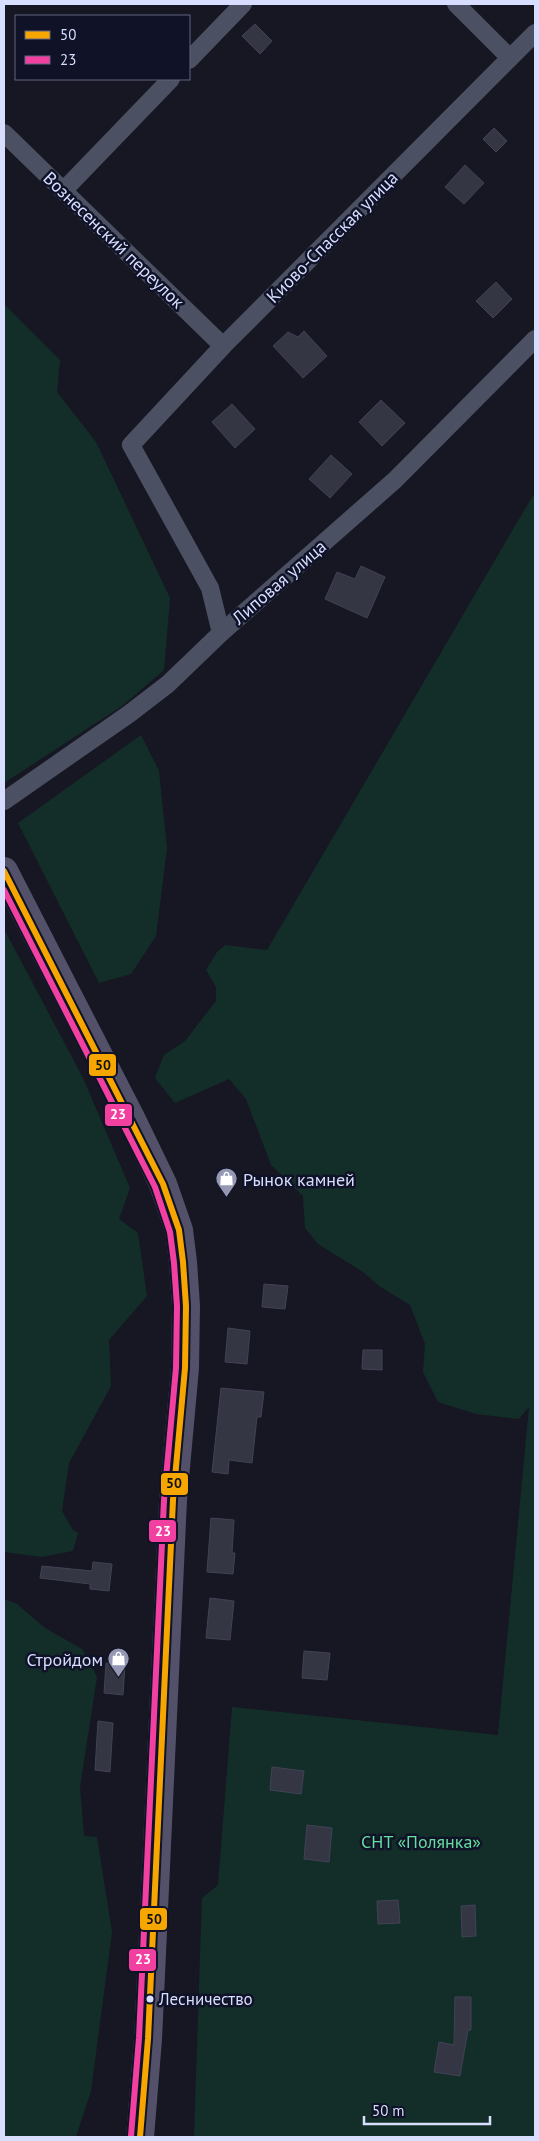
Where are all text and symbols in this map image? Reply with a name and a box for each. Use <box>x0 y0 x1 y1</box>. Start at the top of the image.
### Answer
legend <box>15 15 190 80</box>
text: 50 <box>60 25 76 44</box>
text: 23 <box>60 50 76 69</box>
street label: Киово-Спасская улица <box>261 166 403 308</box>
street label: Вознесенский переулок <box>39 167 190 314</box>
street label: Липовая улица <box>226 535 331 630</box>
line badge: 50 <box>88 1053 117 1077</box>
text: 50 <box>95 1056 111 1074</box>
line badge: 23 <box>104 1103 133 1127</box>
text: 23 <box>110 1105 126 1123</box>
shop icon: Рынок камней <box>215 1167 239 1198</box>
place label: Рынок камней <box>243 1168 355 1191</box>
line badge: 50 <box>160 1472 189 1496</box>
text: 50 <box>166 1474 182 1492</box>
line badge: 23 <box>148 1519 177 1543</box>
text: 23 <box>155 1522 171 1540</box>
shop icon: Стройдом <box>107 1647 131 1678</box>
place label: Стройдом <box>26 1648 103 1671</box>
park label: СНТ «Полянка» <box>361 1830 481 1853</box>
line badge: 50 <box>139 1907 168 1931</box>
text: 50 <box>146 1910 162 1928</box>
line badge: 23 <box>128 1948 157 1972</box>
text: 23 <box>135 1950 151 1968</box>
place label: Лесничество <box>158 1988 253 2010</box>
marker: Лесничество <box>145 1994 155 2004</box>
scale bar <box>364 2094 490 2126</box>
text: 50 m <box>372 2101 405 2120</box>

